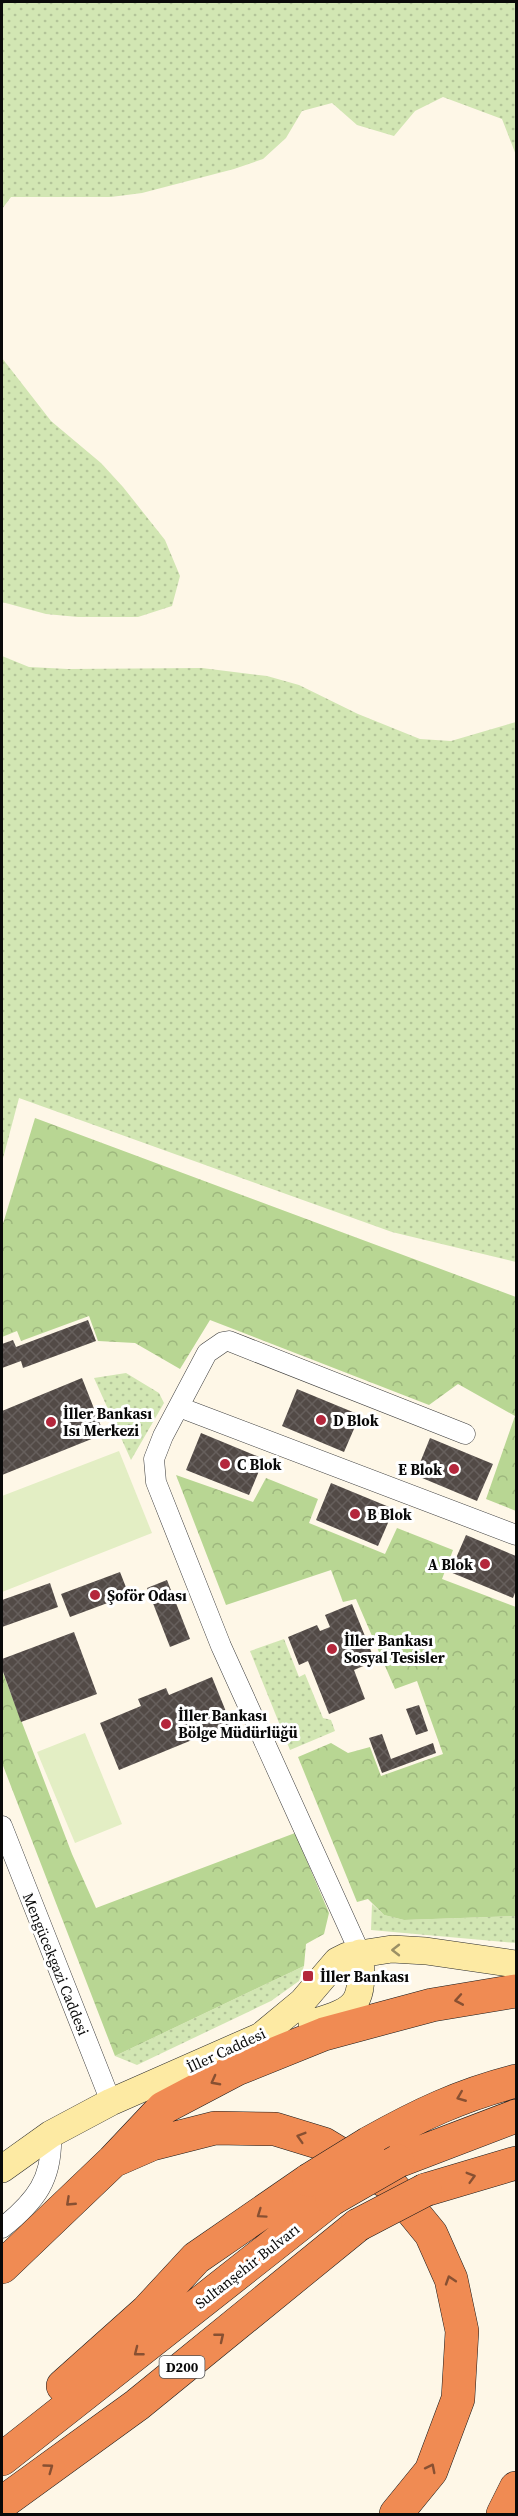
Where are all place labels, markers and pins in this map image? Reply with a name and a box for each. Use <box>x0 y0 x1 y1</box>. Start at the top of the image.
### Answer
place label: İller Bankası Isı Merkezi <box>63 1403 152 1441</box>
place label: D Blok <box>333 1410 379 1431</box>
marker: D Blok <box>314 1413 328 1427</box>
marker: İller Bankası Isı Merkezi <box>44 1415 58 1429</box>
place label: C Blok <box>237 1454 281 1475</box>
marker: C Blok <box>218 1457 232 1471</box>
place label: E Blok <box>398 1459 442 1480</box>
marker: E Blok <box>447 1462 461 1476</box>
place label: B Blok <box>367 1504 412 1525</box>
marker: B Blok <box>348 1507 362 1521</box>
place label: A Blok <box>428 1554 473 1575</box>
marker: A Blok <box>478 1557 492 1571</box>
place label: Şoför Odası <box>107 1585 187 1606</box>
marker: Şoför Odası <box>88 1588 102 1602</box>
place label: İller Bankası Sosyal Tesisler <box>344 1630 445 1668</box>
marker: İller Bankası Sosyal Tesisler <box>325 1642 339 1656</box>
place label: İller Bankası Bölge Müdürlüğü <box>178 1705 298 1743</box>
marker: İller Bankası Bölge Müdürlüğü <box>159 1717 173 1731</box>
place label: İller Bankası <box>320 1966 409 1987</box>
marker: İller Bankası <box>301 1969 315 1983</box>

